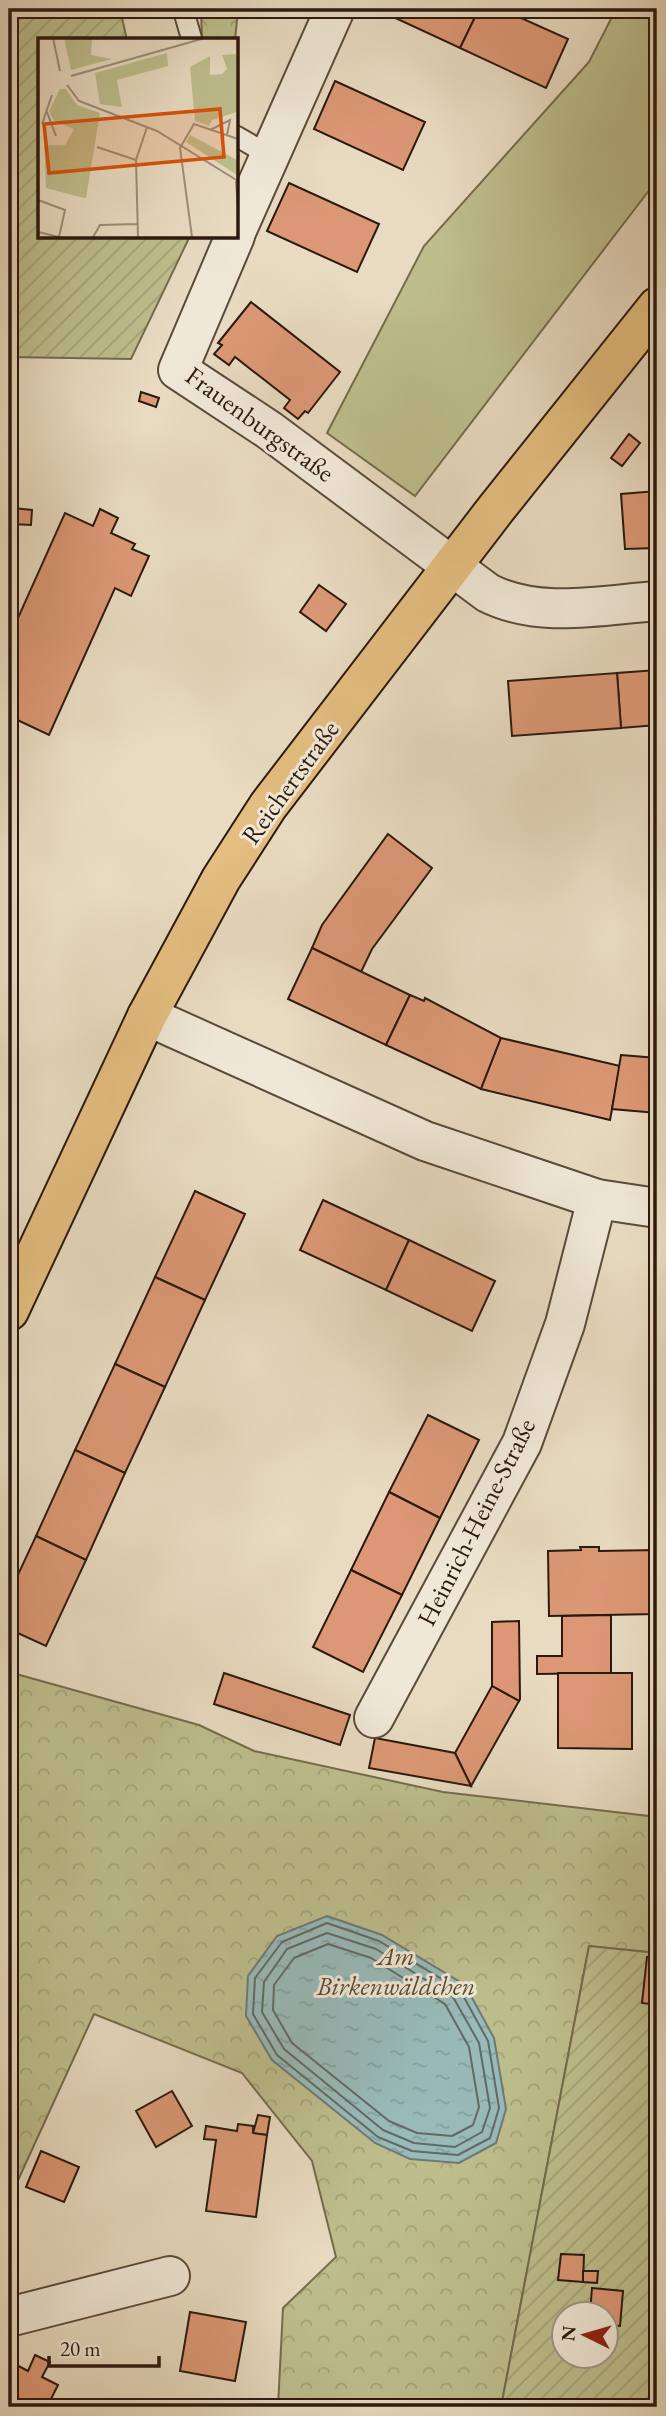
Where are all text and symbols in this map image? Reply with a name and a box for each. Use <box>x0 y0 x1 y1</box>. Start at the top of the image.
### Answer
inset map <box>38 38 238 238</box>
street label: Frauenburgstraße <box>179 359 341 489</box>
street label: Reichertstraße <box>234 713 346 851</box>
street label: Heinrich-Heine-Straße <box>409 1412 543 1632</box>
park label: Am Birkenwäldchen <box>316 1939 475 2003</box>
north arrow <box>550 2300 620 2370</box>
text: N <box>555 2324 582 2342</box>
scale bar <box>49 2325 159 2369</box>
text: 20 m <box>60 2335 101 2362</box>

